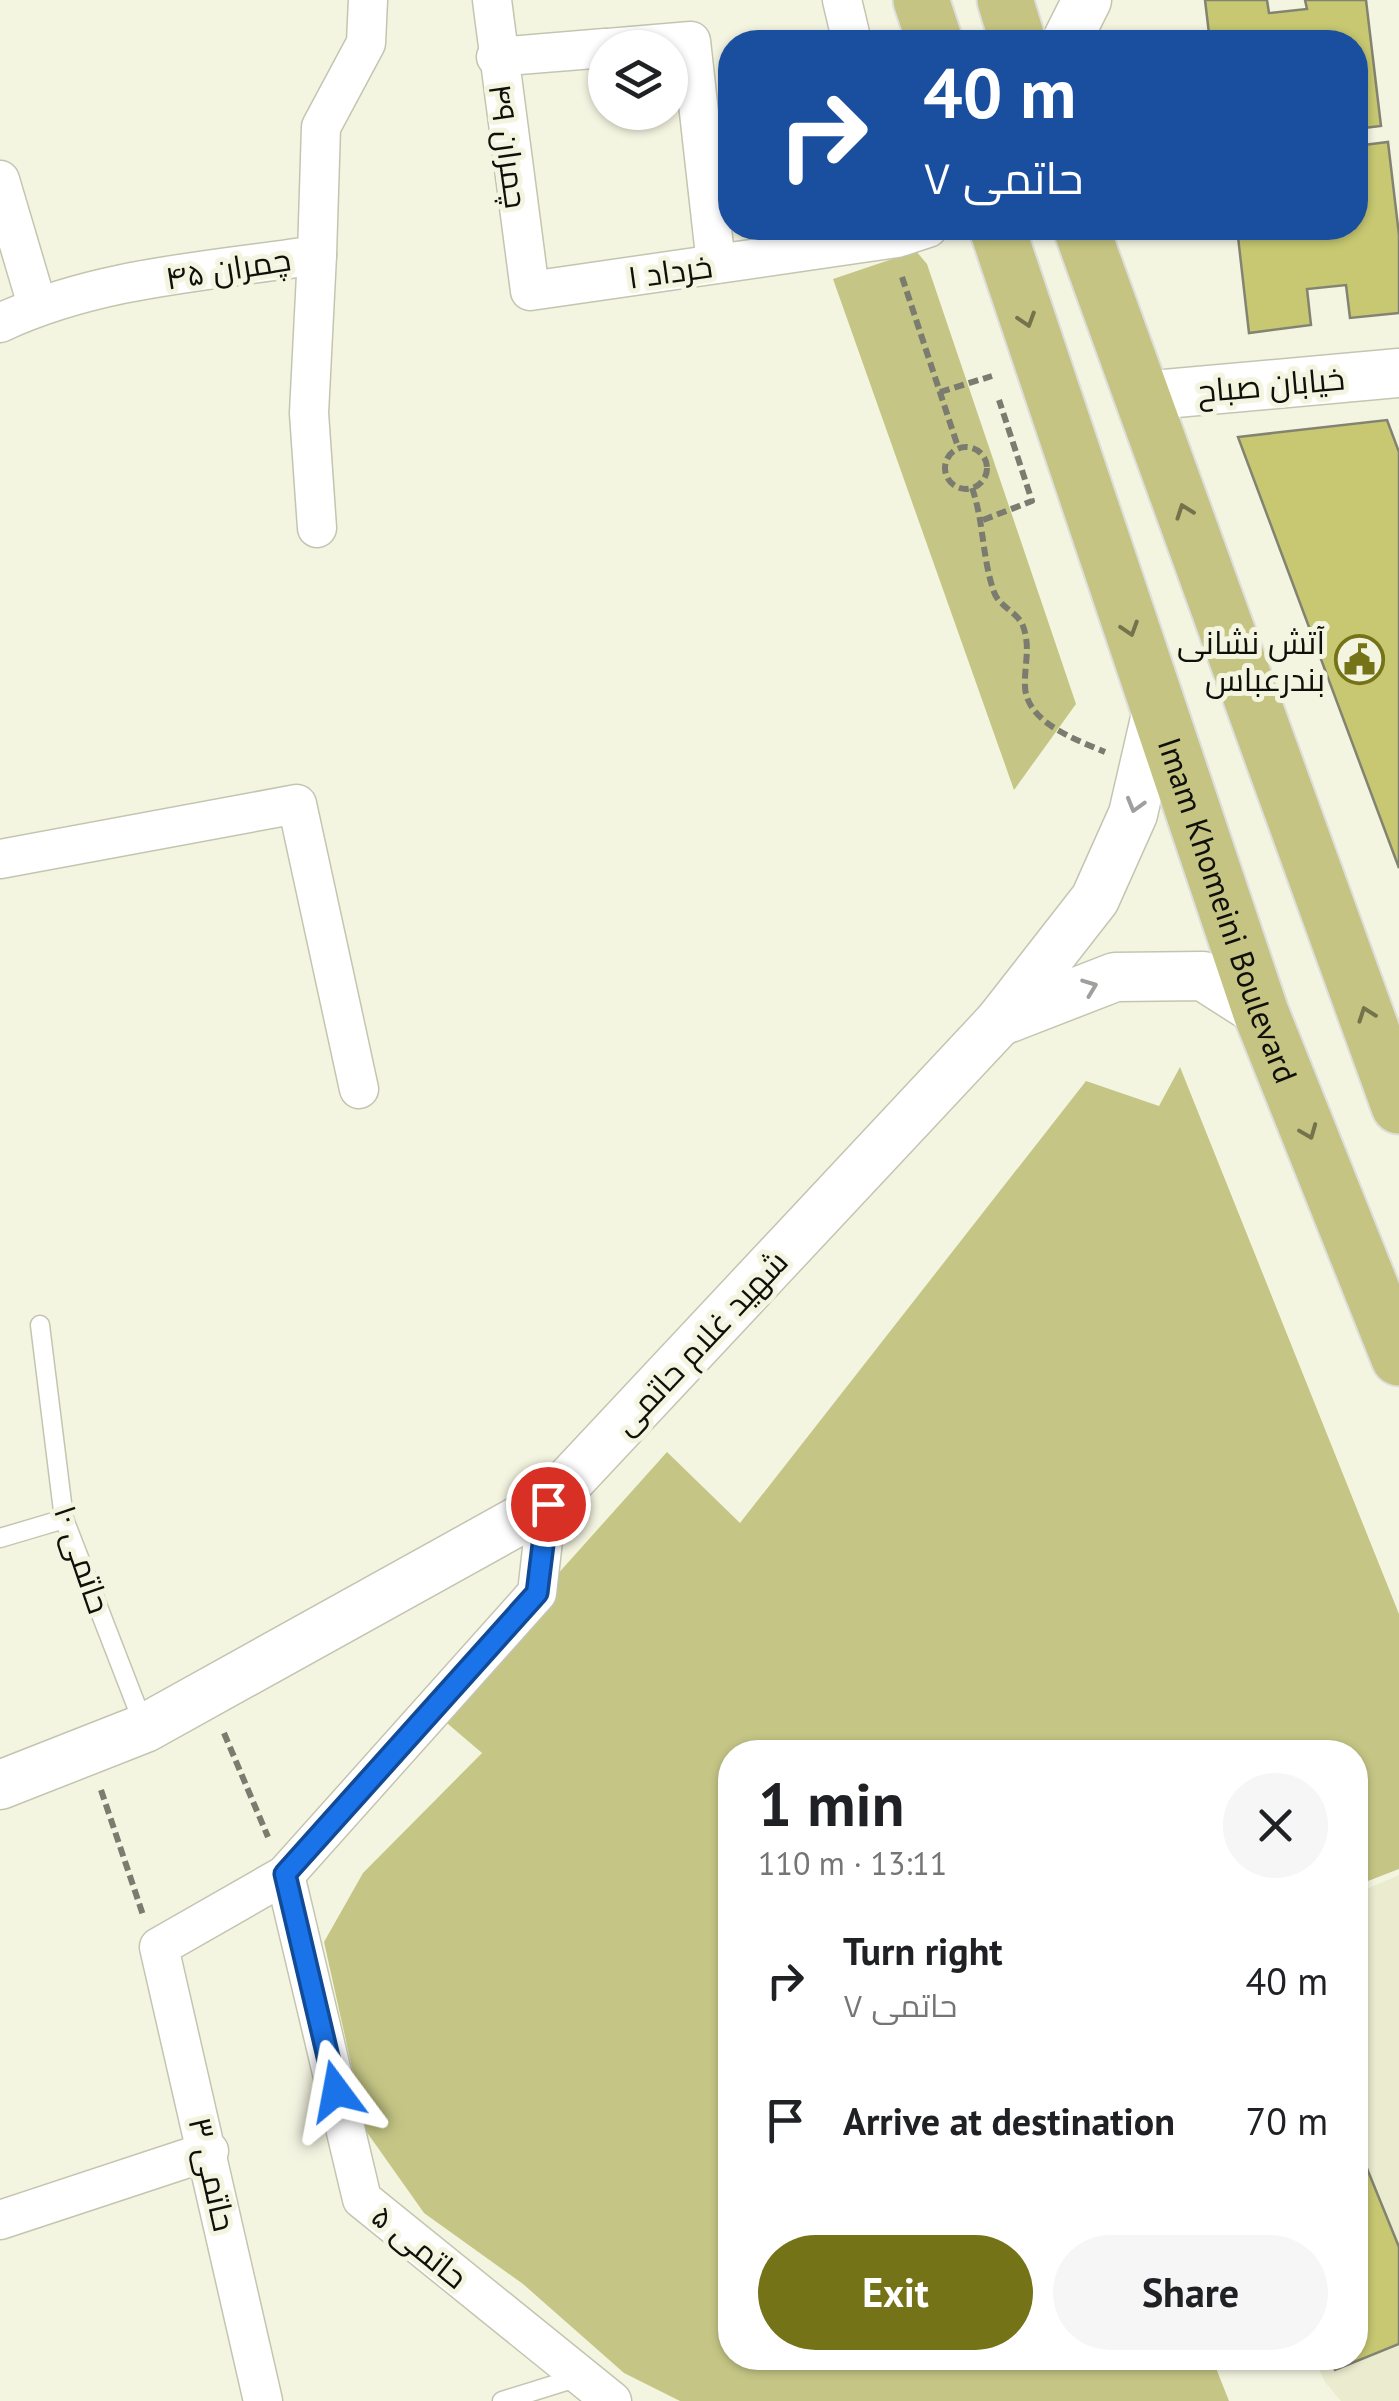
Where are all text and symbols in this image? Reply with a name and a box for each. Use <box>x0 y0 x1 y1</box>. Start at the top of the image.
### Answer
map controls <box>588 30 688 130</box>
button: layers <box>588 30 688 130</box>
text: 40 m <box>923 47 1076 137</box>
icon: right <box>758 70 888 200</box>
street label: چمران ۴۹ <box>478 81 539 211</box>
text: حاتمی ۷ <box>923 148 1084 206</box>
street label: چمران ۴۵ <box>162 237 294 300</box>
street label: خرداد ۱ <box>625 244 715 298</box>
one-way arrow <box>1016 311 1036 328</box>
street label: خیابان صباح <box>1195 357 1347 413</box>
one-way arrow <box>1176 503 1196 521</box>
one-way arrow <box>1118 619 1138 636</box>
place label: آتش نشانی بندرعباس <box>1177 621 1325 700</box>
public building icon: آتش نشانی بندرعباس <box>1334 634 1386 686</box>
street label: Imam Khomeini Boulevard <box>1149 732 1308 1089</box>
one-way arrow <box>1125 796 1146 814</box>
one-way arrow <box>1080 979 1098 999</box>
one-way arrow <box>1358 1006 1378 1024</box>
one-way arrow <box>1297 1123 1317 1140</box>
street label: شهید غلام حاتمی <box>604 1241 798 1444</box>
pin <box>506 1462 591 1547</box>
icon: arrive <box>521 1477 576 1532</box>
street label: حاتمی ۱۰ <box>45 1499 121 1619</box>
text: 1 min <box>758 1765 904 1843</box>
button: close <box>1223 1773 1328 1878</box>
text: 110 m · 13:11 <box>758 1842 947 1884</box>
text: Turn right <box>843 1926 1003 1975</box>
icon: right <box>758 1953 813 2008</box>
text: 40 m <box>1246 1956 1328 2005</box>
text: حاتمی ۷ <box>843 1984 957 2026</box>
position arrow <box>284 2039 388 2143</box>
icon: arrive <box>758 2093 813 2148</box>
text: Arrive at destination <box>843 2096 1175 2145</box>
text: 70 m <box>1246 2096 1328 2145</box>
street label: حاتمی ۳ <box>180 2113 246 2235</box>
street label: حاتمی ۵ <box>363 2195 477 2297</box>
button: Exit <box>758 2235 1033 2350</box>
button: Share <box>1053 2235 1328 2350</box>

